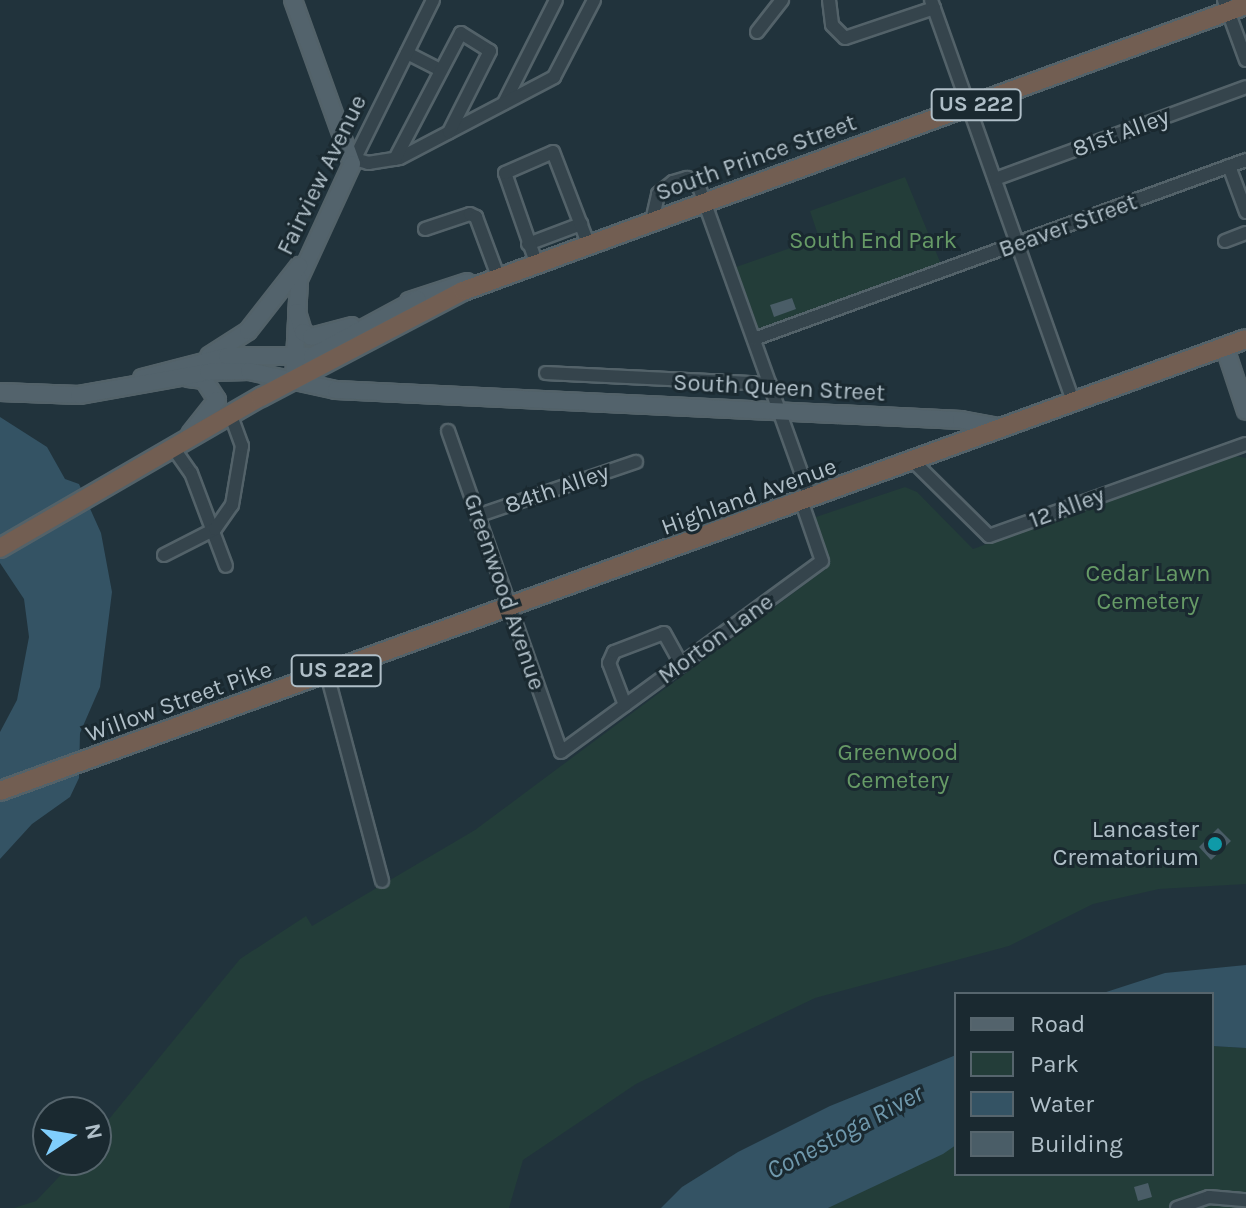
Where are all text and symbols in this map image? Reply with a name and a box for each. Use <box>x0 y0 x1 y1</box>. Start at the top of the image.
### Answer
road number: US 222 <box>930 87 1022 123</box>
street label: Fairview Avenue <box>271 90 373 260</box>
street label: 81st Alley <box>1069 102 1173 164</box>
street label: South Prince Street <box>652 108 860 208</box>
street label: Beaver Street <box>995 188 1141 264</box>
park label: South End Park <box>789 227 957 255</box>
street label: South Queen Street <box>672 368 886 408</box>
street label: Highland Avenue <box>657 452 841 542</box>
street label: 84th Alley <box>501 458 613 520</box>
street label: 12 Alley <box>1025 481 1109 535</box>
street label: Greenwood Avenue <box>457 490 551 694</box>
park label: Cedar Lawn Cemetery <box>1085 560 1211 616</box>
street label: Morton Lane <box>653 587 779 691</box>
road number: US 222 <box>290 653 382 689</box>
street label: Willow Street Pike <box>82 655 276 749</box>
park label: Greenwood Cemetery <box>837 739 959 795</box>
place label: Lancaster Crematorium <box>1053 816 1199 872</box>
marker: Lancaster Crematorium <box>1206 835 1224 853</box>
legend <box>954 992 1214 1176</box>
text: Road <box>1030 1010 1085 1038</box>
text: Park <box>1030 1050 1079 1078</box>
water label: Conestoga River <box>761 1078 929 1186</box>
text: Water <box>1030 1090 1094 1118</box>
north arrow <box>32 1096 112 1176</box>
text: N <box>79 1121 108 1142</box>
text: Building <box>1030 1130 1123 1158</box>

